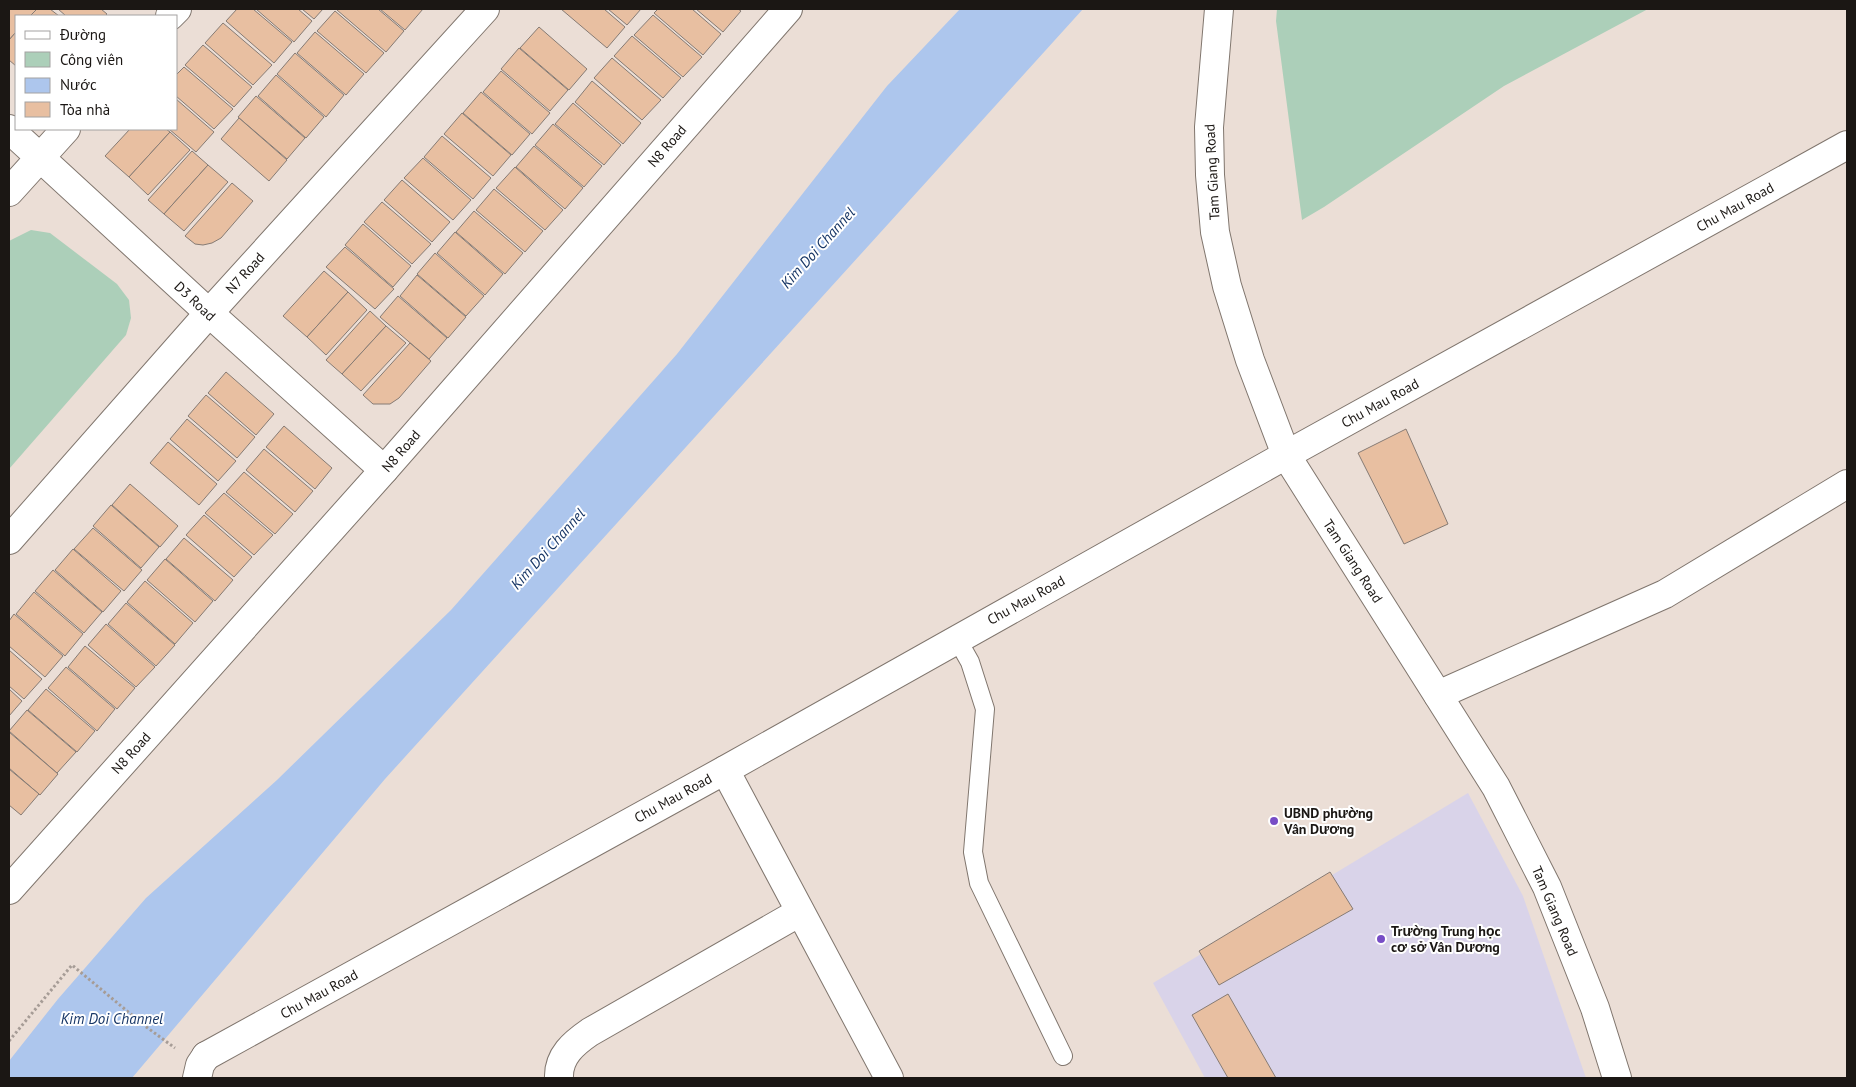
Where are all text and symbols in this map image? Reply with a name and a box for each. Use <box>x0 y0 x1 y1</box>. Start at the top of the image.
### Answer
legend <box>15 15 178 130</box>
text: Đường <box>59 25 106 44</box>
text: Công viên <box>60 50 123 69</box>
text: Nước <box>60 75 97 94</box>
text: Tòa nhà <box>60 100 110 119</box>
street label: N8 Road <box>644 121 690 171</box>
street label: Tam Giang Road <box>1200 124 1224 220</box>
street label: Chu Mau Road <box>1693 178 1777 236</box>
water label: Kim Doi Channel <box>776 203 859 292</box>
street label: N7 Road <box>222 249 268 297</box>
street label: D3 Road <box>171 277 219 325</box>
street label: Chu Mau Road <box>1338 374 1422 432</box>
street label: N8 Road <box>378 426 424 476</box>
water label: Kim Doi Channel <box>506 504 589 593</box>
street label: Tam Giang Road <box>1319 516 1387 606</box>
street label: Chu Mau Road <box>984 571 1068 629</box>
street label: N8 Road <box>107 728 155 778</box>
street label: Chu Mau Road <box>631 769 715 827</box>
place label: UBND phường Vân Dương <box>1283 804 1373 838</box>
marker: UBND phường Vân Dương <box>1268 815 1280 827</box>
street label: Tam Giang Road <box>1528 863 1582 959</box>
place label: Trường Trung học cơ sở Vân Dương <box>1391 922 1501 956</box>
marker: Trường Trung học cơ sở Vân Dương <box>1375 933 1387 945</box>
street label: Chu Mau Road <box>277 965 361 1023</box>
water label: Kim Doi Channel <box>61 1009 163 1028</box>

